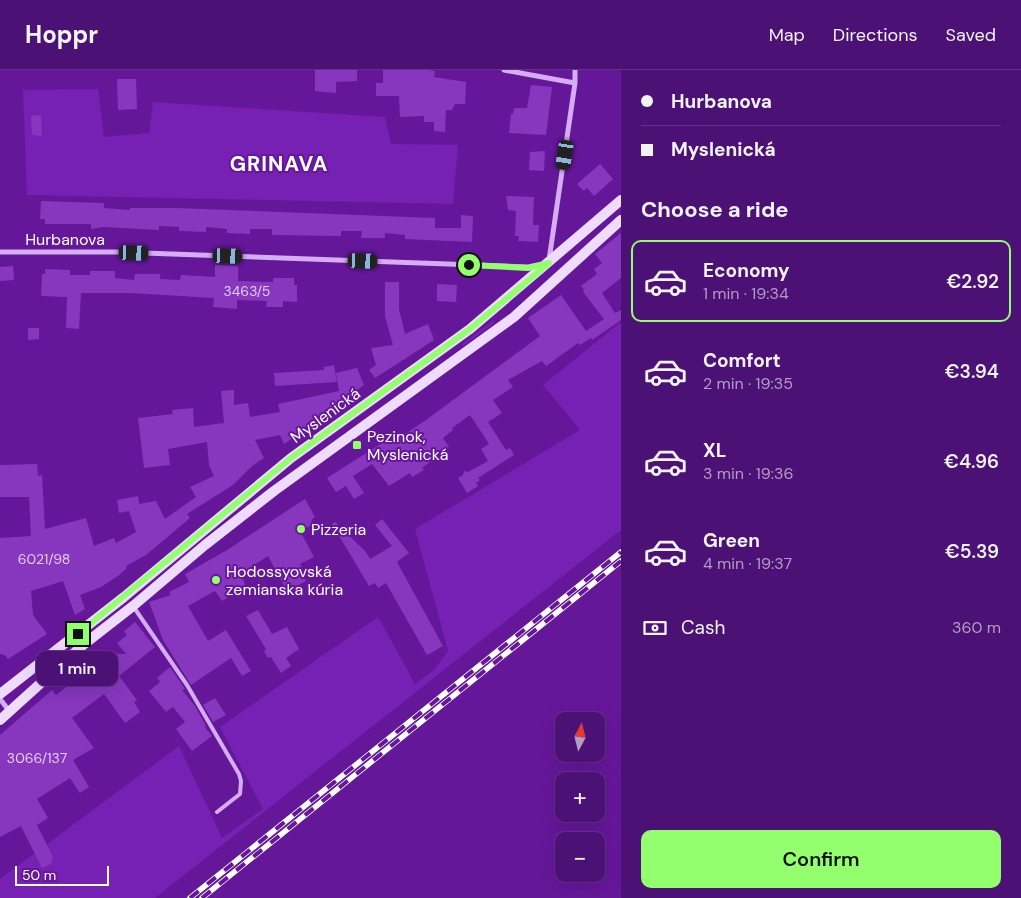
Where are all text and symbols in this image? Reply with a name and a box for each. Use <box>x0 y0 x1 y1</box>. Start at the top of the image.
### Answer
text: Hoppr <box>25 19 98 50</box>
text: Map <box>769 23 805 47</box>
text: Directions <box>833 23 918 47</box>
text: Saved <box>946 23 996 47</box>
text: Hurbanova <box>671 89 772 114</box>
text: Myslenická <box>671 137 776 162</box>
car <box>555 139 574 171</box>
district label: GRINAVA <box>230 150 328 178</box>
text: Choose a ride <box>641 195 789 224</box>
street label: Hurbanova <box>25 229 105 250</box>
car <box>118 245 149 261</box>
car <box>212 248 243 264</box>
car <box>347 253 378 269</box>
route start <box>458 254 480 276</box>
text: Economy <box>703 258 790 283</box>
icon: car <box>643 259 688 304</box>
text: €2.92 <box>946 269 999 294</box>
house number: 3463/5 <box>224 282 270 300</box>
text: 1 min · 19:34 <box>703 283 789 304</box>
text: Comfort <box>703 348 781 373</box>
icon: car <box>643 349 688 394</box>
text: €3.94 <box>945 359 999 384</box>
text: 2 min · 19:35 <box>703 373 793 394</box>
street label: Myslenická <box>286 383 364 448</box>
place label: Pezinok, Myslenická <box>367 426 448 465</box>
text: XL <box>703 438 726 463</box>
marker: Pezinok, Myslenická <box>351 439 363 451</box>
icon: car <box>643 439 688 484</box>
text: €4.96 <box>944 449 999 474</box>
text: 3 min · 19:36 <box>703 463 793 484</box>
place label: Pizzeria <box>311 519 366 540</box>
marker: Pizzeria <box>295 523 307 535</box>
text: Green <box>703 528 760 553</box>
icon: car <box>643 529 688 574</box>
text: €5.39 <box>945 539 999 564</box>
house number: 6021/98 <box>18 550 70 568</box>
text: 4 min · 19:37 <box>703 553 792 574</box>
place label: Hodossyovská zemianska kúria <box>226 561 343 600</box>
marker: Hodossyovská zemianska kúria <box>210 574 222 586</box>
icon: cash <box>641 614 669 642</box>
text: Cash <box>681 615 725 640</box>
text: 360 m <box>952 617 1001 638</box>
route end <box>67 623 89 645</box>
callout: 1 min <box>37 652 119 686</box>
text: 1 min <box>58 658 96 679</box>
north arrow <box>555 712 605 762</box>
map controls <box>555 712 605 882</box>
house number: 3066/137 <box>7 749 67 767</box>
button: + <box>555 772 605 822</box>
button: Confirm <box>641 830 1001 888</box>
button: − <box>555 832 605 882</box>
scale bar <box>15 863 109 886</box>
text: 50 m <box>22 866 56 884</box>

